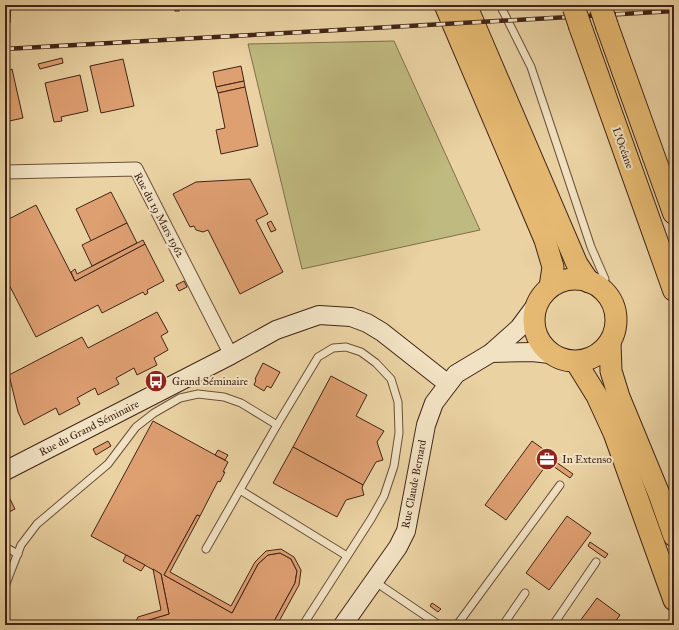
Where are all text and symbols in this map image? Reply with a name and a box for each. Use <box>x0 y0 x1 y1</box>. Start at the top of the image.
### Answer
street label: L’Océane <box>610 126 637 171</box>
street label: Rue du 19 Mars 1962 <box>131 170 187 260</box>
bus stop icon: Grand Séminaire <box>143 368 169 394</box>
place label: Grand Séminaire <box>172 375 249 388</box>
street label: Rue du Grand Séminaire <box>37 397 141 459</box>
street label: Rue Claude Bernard <box>399 438 429 529</box>
office icon: In Extenso <box>534 446 560 472</box>
place label: In Extenso <box>562 453 612 466</box>

